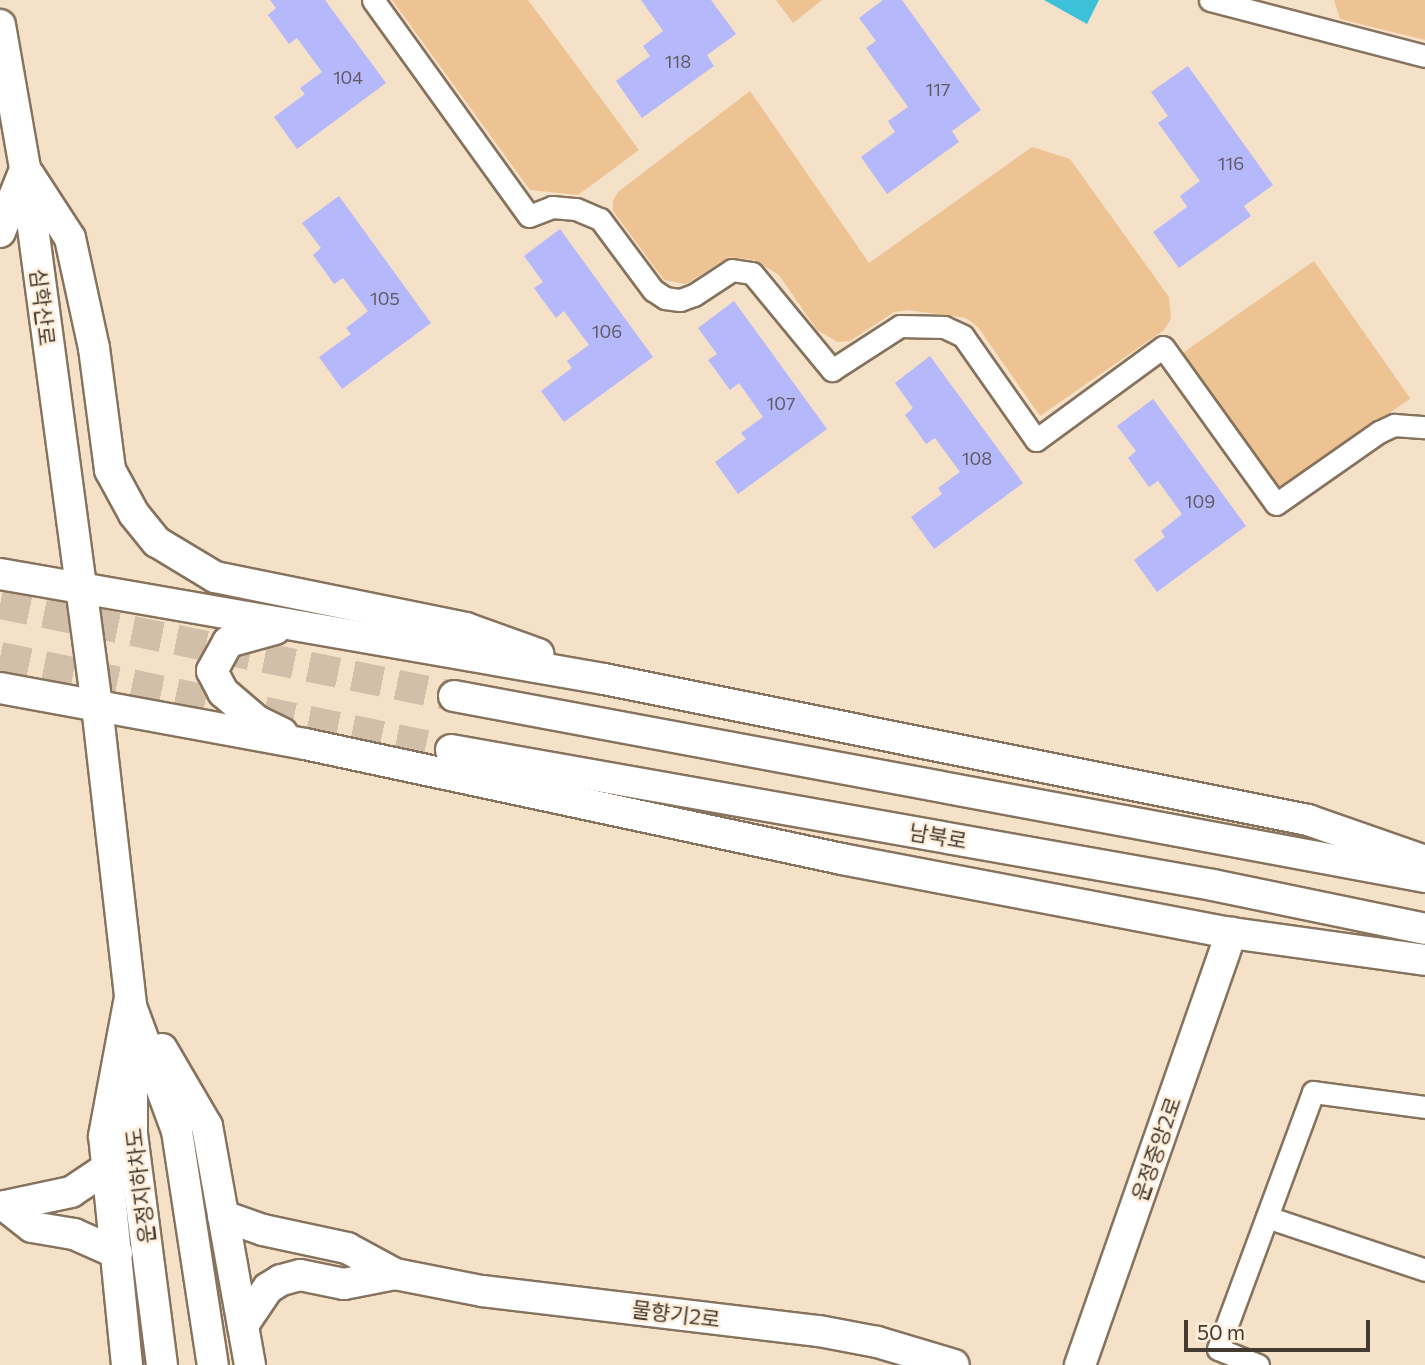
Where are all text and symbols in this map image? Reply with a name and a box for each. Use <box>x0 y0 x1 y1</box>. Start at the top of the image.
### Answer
house number: 118 <box>665 50 691 72</box>
house number: 104 <box>333 66 363 88</box>
house number: 117 <box>926 78 950 100</box>
house number: 116 <box>1218 152 1244 174</box>
street label: 심학산로 <box>26 267 60 347</box>
house number: 105 <box>370 287 400 309</box>
house number: 106 <box>592 320 622 342</box>
house number: 107 <box>767 392 795 414</box>
house number: 108 <box>962 447 992 469</box>
house number: 109 <box>1185 490 1215 512</box>
street label: 남북로 <box>907 819 969 853</box>
street label: 운정중앙2로 <box>1126 1094 1186 1204</box>
street label: 운정지하차도 <box>120 1127 160 1245</box>
street label: 물향기2로 <box>630 1296 722 1332</box>
scale bar <box>1187 1306 1372 1350</box>
text: 50 m <box>1197 1319 1245 1344</box>

